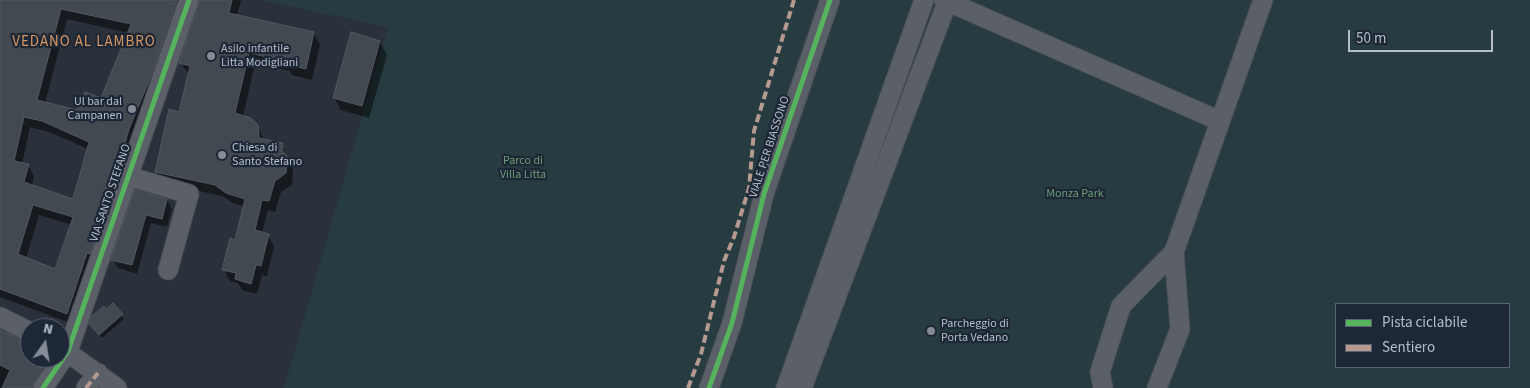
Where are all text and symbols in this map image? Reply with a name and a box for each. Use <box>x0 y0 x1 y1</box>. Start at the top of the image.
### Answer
scale bar <box>1350 20 1495 52</box>
text: 50 m <box>1356 28 1386 49</box>
district label: VEDANO AL LAMBRO <box>10 34 158 52</box>
place label: Asilo infantile Litta Modigliani <box>221 42 298 70</box>
marker: Asilo infantile Litta Modigliani <box>205 50 217 62</box>
street label: VIALE PER BIASSONO <box>747 94 793 200</box>
place label: Ul bar dal Campanen <box>68 95 122 123</box>
marker: Ul bar dal Campanen <box>126 103 138 115</box>
place label: Chiesa di Santo Stefano <box>232 141 302 169</box>
street label: VIA SANTO STEFANO <box>88 142 134 244</box>
marker: Chiesa di Santo Stefano <box>216 149 228 161</box>
park label: Parco di Villa Litta <box>500 154 546 182</box>
park label: Monza Park <box>1046 187 1104 201</box>
legend <box>1335 303 1510 368</box>
text: Pista ciclabile <box>1382 312 1467 333</box>
place label: Parcheggio di Porta Vedano <box>941 317 1009 345</box>
north arrow <box>20 318 70 368</box>
text: N <box>41 319 55 340</box>
marker: Parcheggio di Porta Vedano <box>925 325 937 337</box>
text: Sentiero <box>1382 337 1435 358</box>

